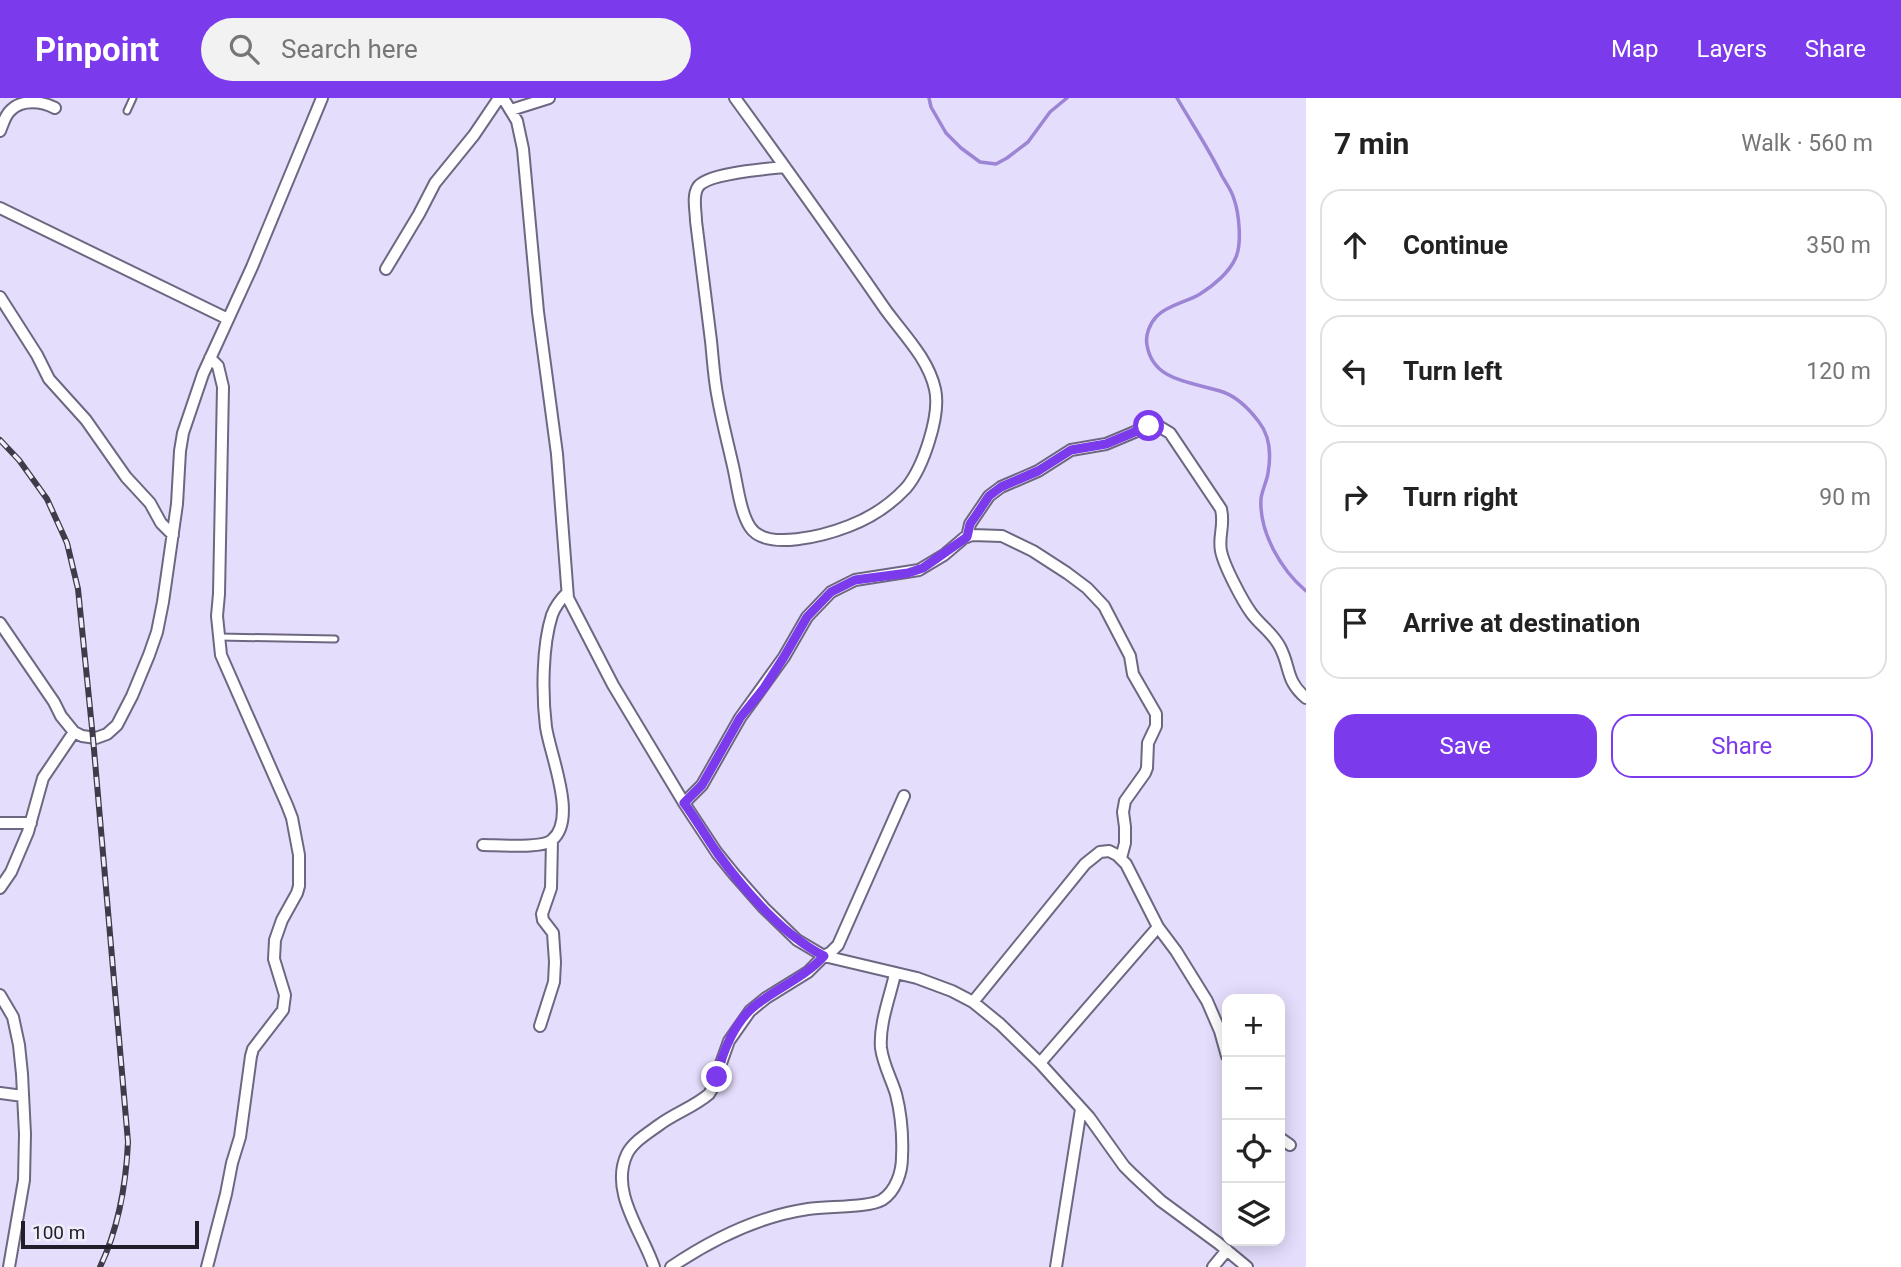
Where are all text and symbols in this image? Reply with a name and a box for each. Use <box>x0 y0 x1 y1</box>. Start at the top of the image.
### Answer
search box <box>201 18 691 81</box>
text: Pinpoint <box>35 30 159 69</box>
icon: search <box>225 30 263 68</box>
text: Search here <box>281 34 418 64</box>
text: Map <box>1611 35 1659 63</box>
text: Layers <box>1697 35 1767 63</box>
text: Share <box>1805 35 1866 63</box>
text: 7 min <box>1334 126 1409 161</box>
text: Walk · 560 m <box>1741 130 1873 157</box>
icon: ahead <box>1336 226 1374 264</box>
text: Continue <box>1403 230 1508 260</box>
text: 350 m <box>1806 232 1871 259</box>
icon: left <box>1336 352 1374 390</box>
text: Turn left <box>1403 356 1502 386</box>
text: 120 m <box>1806 358 1871 385</box>
route start <box>1133 410 1164 441</box>
icon: right <box>1336 478 1374 516</box>
text: Turn right <box>1403 482 1518 512</box>
text: 90 m <box>1819 484 1871 511</box>
icon: arrive <box>1336 604 1374 642</box>
text: Arrive at destination <box>1403 608 1640 638</box>
button: Save <box>1334 714 1597 778</box>
button: Share <box>1611 714 1873 778</box>
map controls <box>1222 994 1285 1246</box>
button: + <box>1222 994 1285 1057</box>
button: − <box>1222 1057 1285 1120</box>
route end <box>701 1061 732 1092</box>
button: locate <box>1222 1120 1285 1183</box>
button: layers <box>1222 1183 1285 1246</box>
scale bar <box>21 1218 200 1250</box>
text: 100 m <box>32 1221 85 1244</box>

